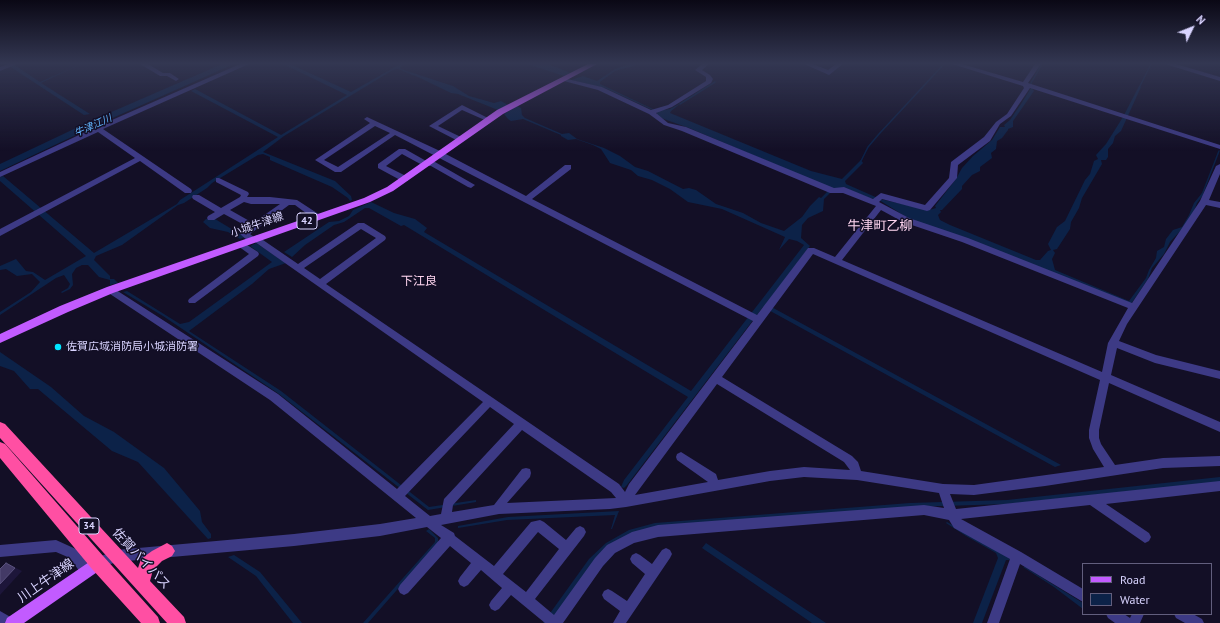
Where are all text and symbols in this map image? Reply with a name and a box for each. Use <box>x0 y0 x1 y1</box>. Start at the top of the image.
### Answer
north arrow <box>1172 8 1212 48</box>
text: N <box>1193 12 1208 27</box>
water label: 牛津江川 <box>72 112 114 140</box>
street label: 小城牛津線 <box>229 210 285 240</box>
road number: 42 <box>297 213 317 229</box>
district label: 牛津町乙柳 <box>848 218 912 234</box>
district label: 下江良 <box>401 275 437 289</box>
place label: 佐賀広域消防局小城消防署 <box>66 340 198 354</box>
marker: 佐賀広域消防局小城消防署 <box>53 342 63 352</box>
road number: 34 <box>79 518 99 534</box>
street label: 佐賀バイパス <box>109 525 173 593</box>
street label: 川上牛津線 <box>15 556 77 606</box>
legend <box>1082 563 1212 615</box>
text: Road <box>1120 572 1145 587</box>
text: Water <box>1120 592 1150 607</box>

